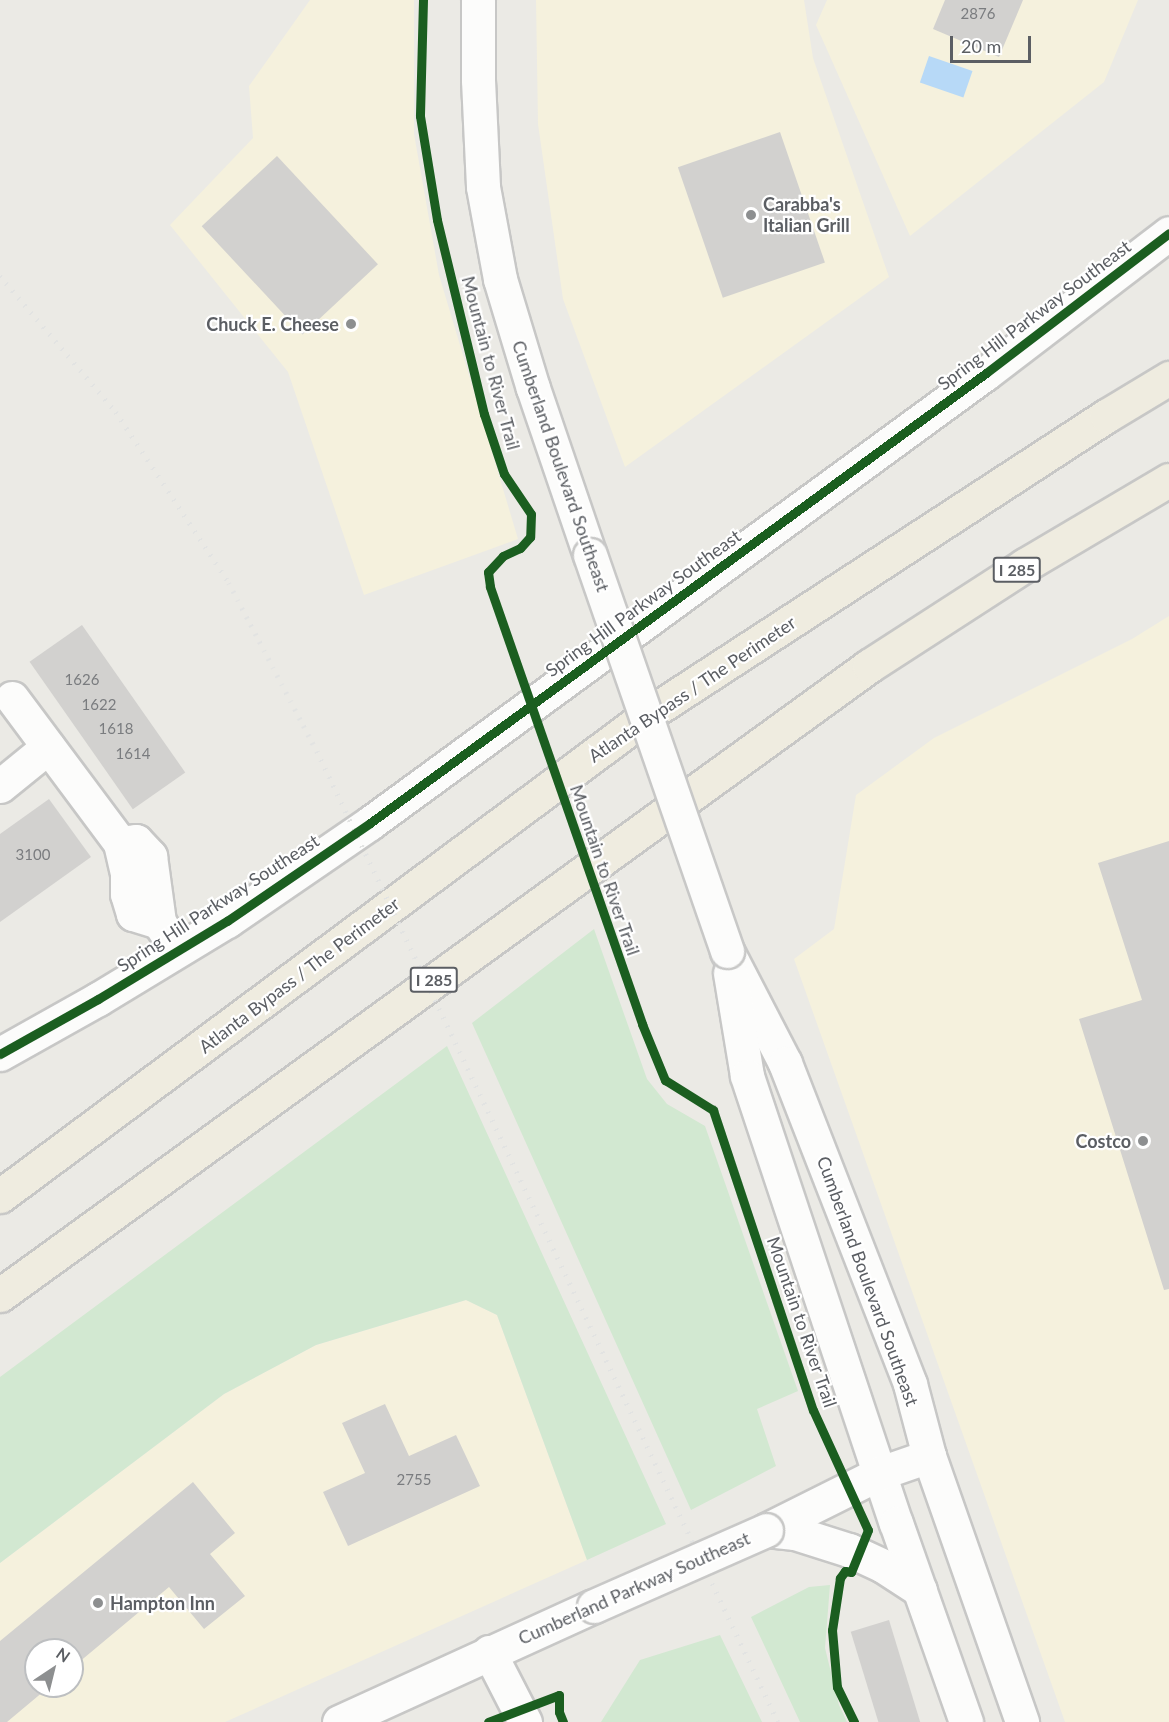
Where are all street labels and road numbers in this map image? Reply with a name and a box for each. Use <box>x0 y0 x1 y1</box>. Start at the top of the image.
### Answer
street label: Spring Hill Parkway Southeast <box>933 235 1135 395</box>
street label: Mountain to River Trail <box>457 273 525 453</box>
street label: Cumberland Boulevard Southeast <box>508 338 614 594</box>
street label: Spring Hill Parkway Southeast <box>541 525 745 681</box>
road number: I 285 <box>992 557 1042 583</box>
street label: Atlanta Bypass / The Perimeter <box>584 611 800 767</box>
street label: Mountain to River Trail <box>565 781 645 959</box>
street label: Spring Hill Parkway Southeast <box>113 830 323 976</box>
street label: Atlanta Bypass / The Perimeter <box>194 892 404 1058</box>
road number: I 285 <box>408 967 460 993</box>
street label: Cumberland Boulevard Southeast <box>813 1153 923 1409</box>
street label: Mountain to River Trail <box>762 1233 842 1411</box>
street label: Cumberland Parkway Southeast <box>515 1527 753 1649</box>

